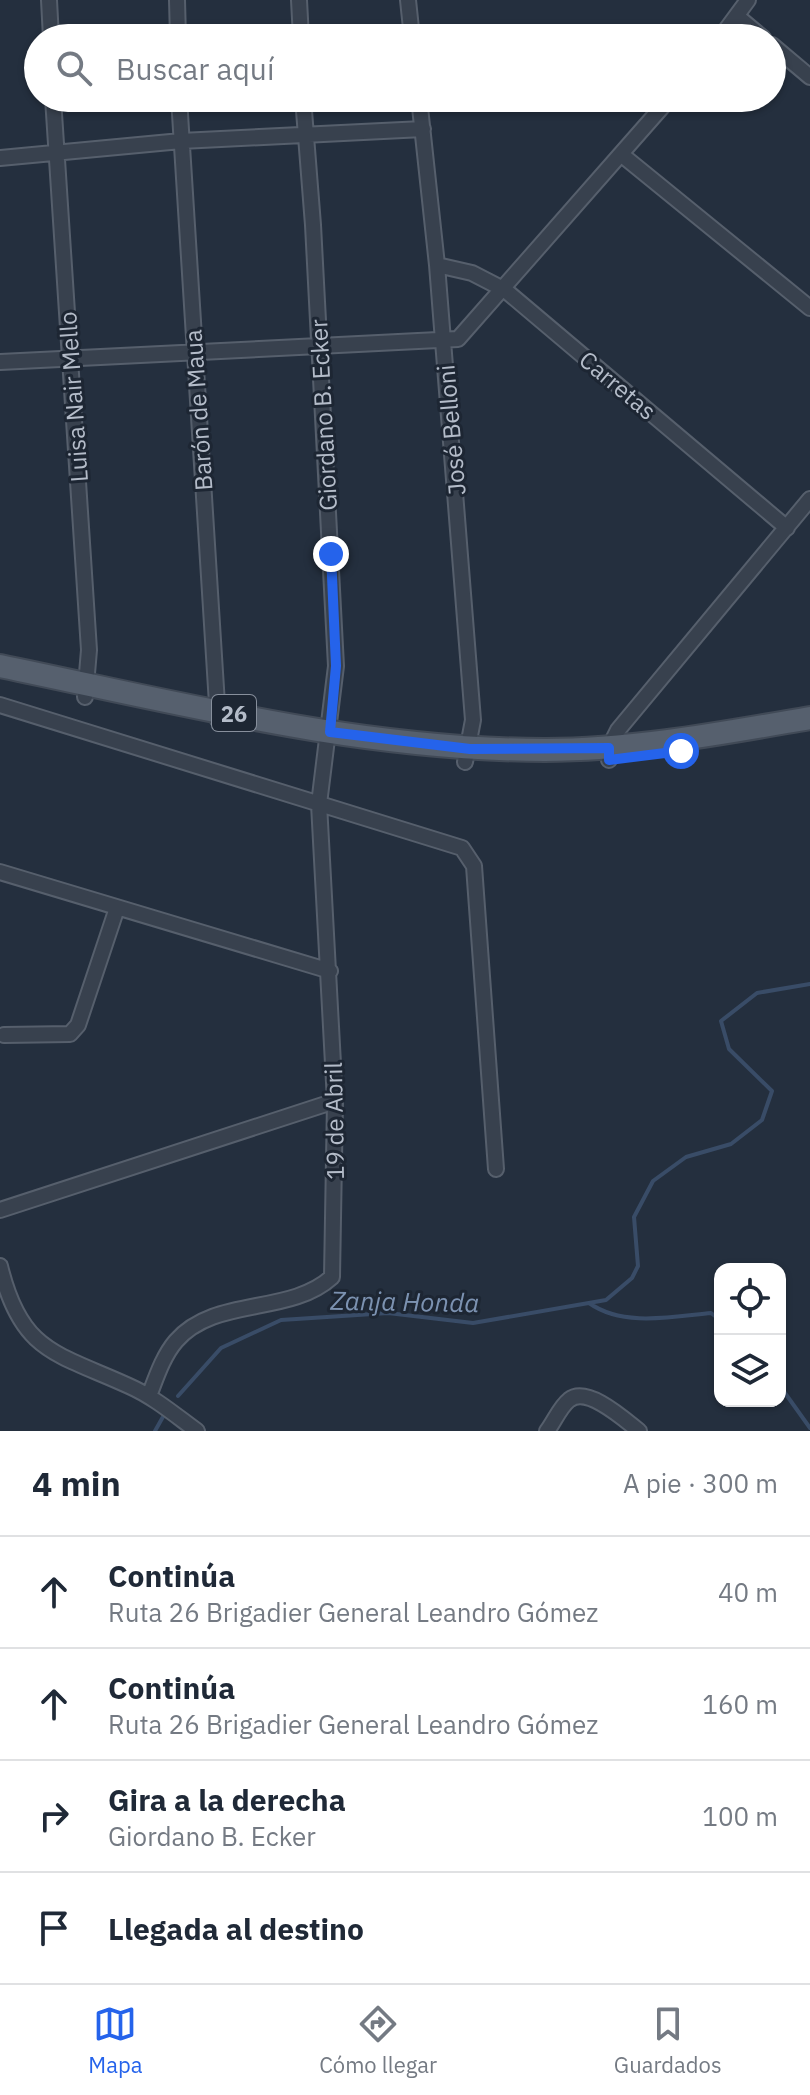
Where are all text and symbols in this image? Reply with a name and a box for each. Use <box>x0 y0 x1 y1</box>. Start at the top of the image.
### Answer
search box <box>24 24 786 112</box>
icon: search <box>52 46 96 90</box>
text: Buscar aquí <box>116 49 274 88</box>
street label: Luisa Nair Mello <box>51 311 95 483</box>
street label: Giordano B. Ecker <box>302 318 344 512</box>
street label: Barón de Maua <box>176 328 220 492</box>
street label: Carretas <box>573 343 663 427</box>
street label: José Belloni <box>429 363 473 497</box>
route end <box>313 536 349 572</box>
road number: 26 <box>212 695 256 731</box>
route start <box>663 733 699 769</box>
street label: 19 de Abril <box>317 1062 351 1180</box>
map controls <box>714 1263 786 1407</box>
button: locate <box>714 1263 786 1335</box>
water label: Zanja Honda <box>329 1283 480 1319</box>
button: layers <box>714 1335 786 1407</box>
text: 4 min <box>32 1461 121 1505</box>
text: A pie · 300 m <box>623 1466 778 1500</box>
text: Continúa <box>108 1556 235 1595</box>
icon: ahead <box>32 1570 76 1614</box>
text: 40 m <box>718 1575 778 1609</box>
text: Ruta 26 Brigadier General Leandro Gómez <box>108 1595 598 1629</box>
text: Continúa <box>108 1668 235 1707</box>
icon: ahead <box>32 1682 76 1726</box>
text: 160 m <box>702 1687 778 1721</box>
text: Ruta 26 Brigadier General Leandro Gómez <box>108 1707 598 1741</box>
text: Gira a la derecha <box>108 1780 346 1819</box>
icon: right <box>32 1794 76 1838</box>
text: 100 m <box>702 1799 778 1833</box>
text: Giordano B. Ecker <box>108 1819 316 1853</box>
icon: arrive <box>32 1906 76 1950</box>
text: Llegada al destino <box>108 1909 364 1948</box>
tab: Mapa <box>88 2002 142 2079</box>
tab: Cómo llegar <box>319 2002 437 2079</box>
tab: Guardados <box>614 2002 722 2079</box>

